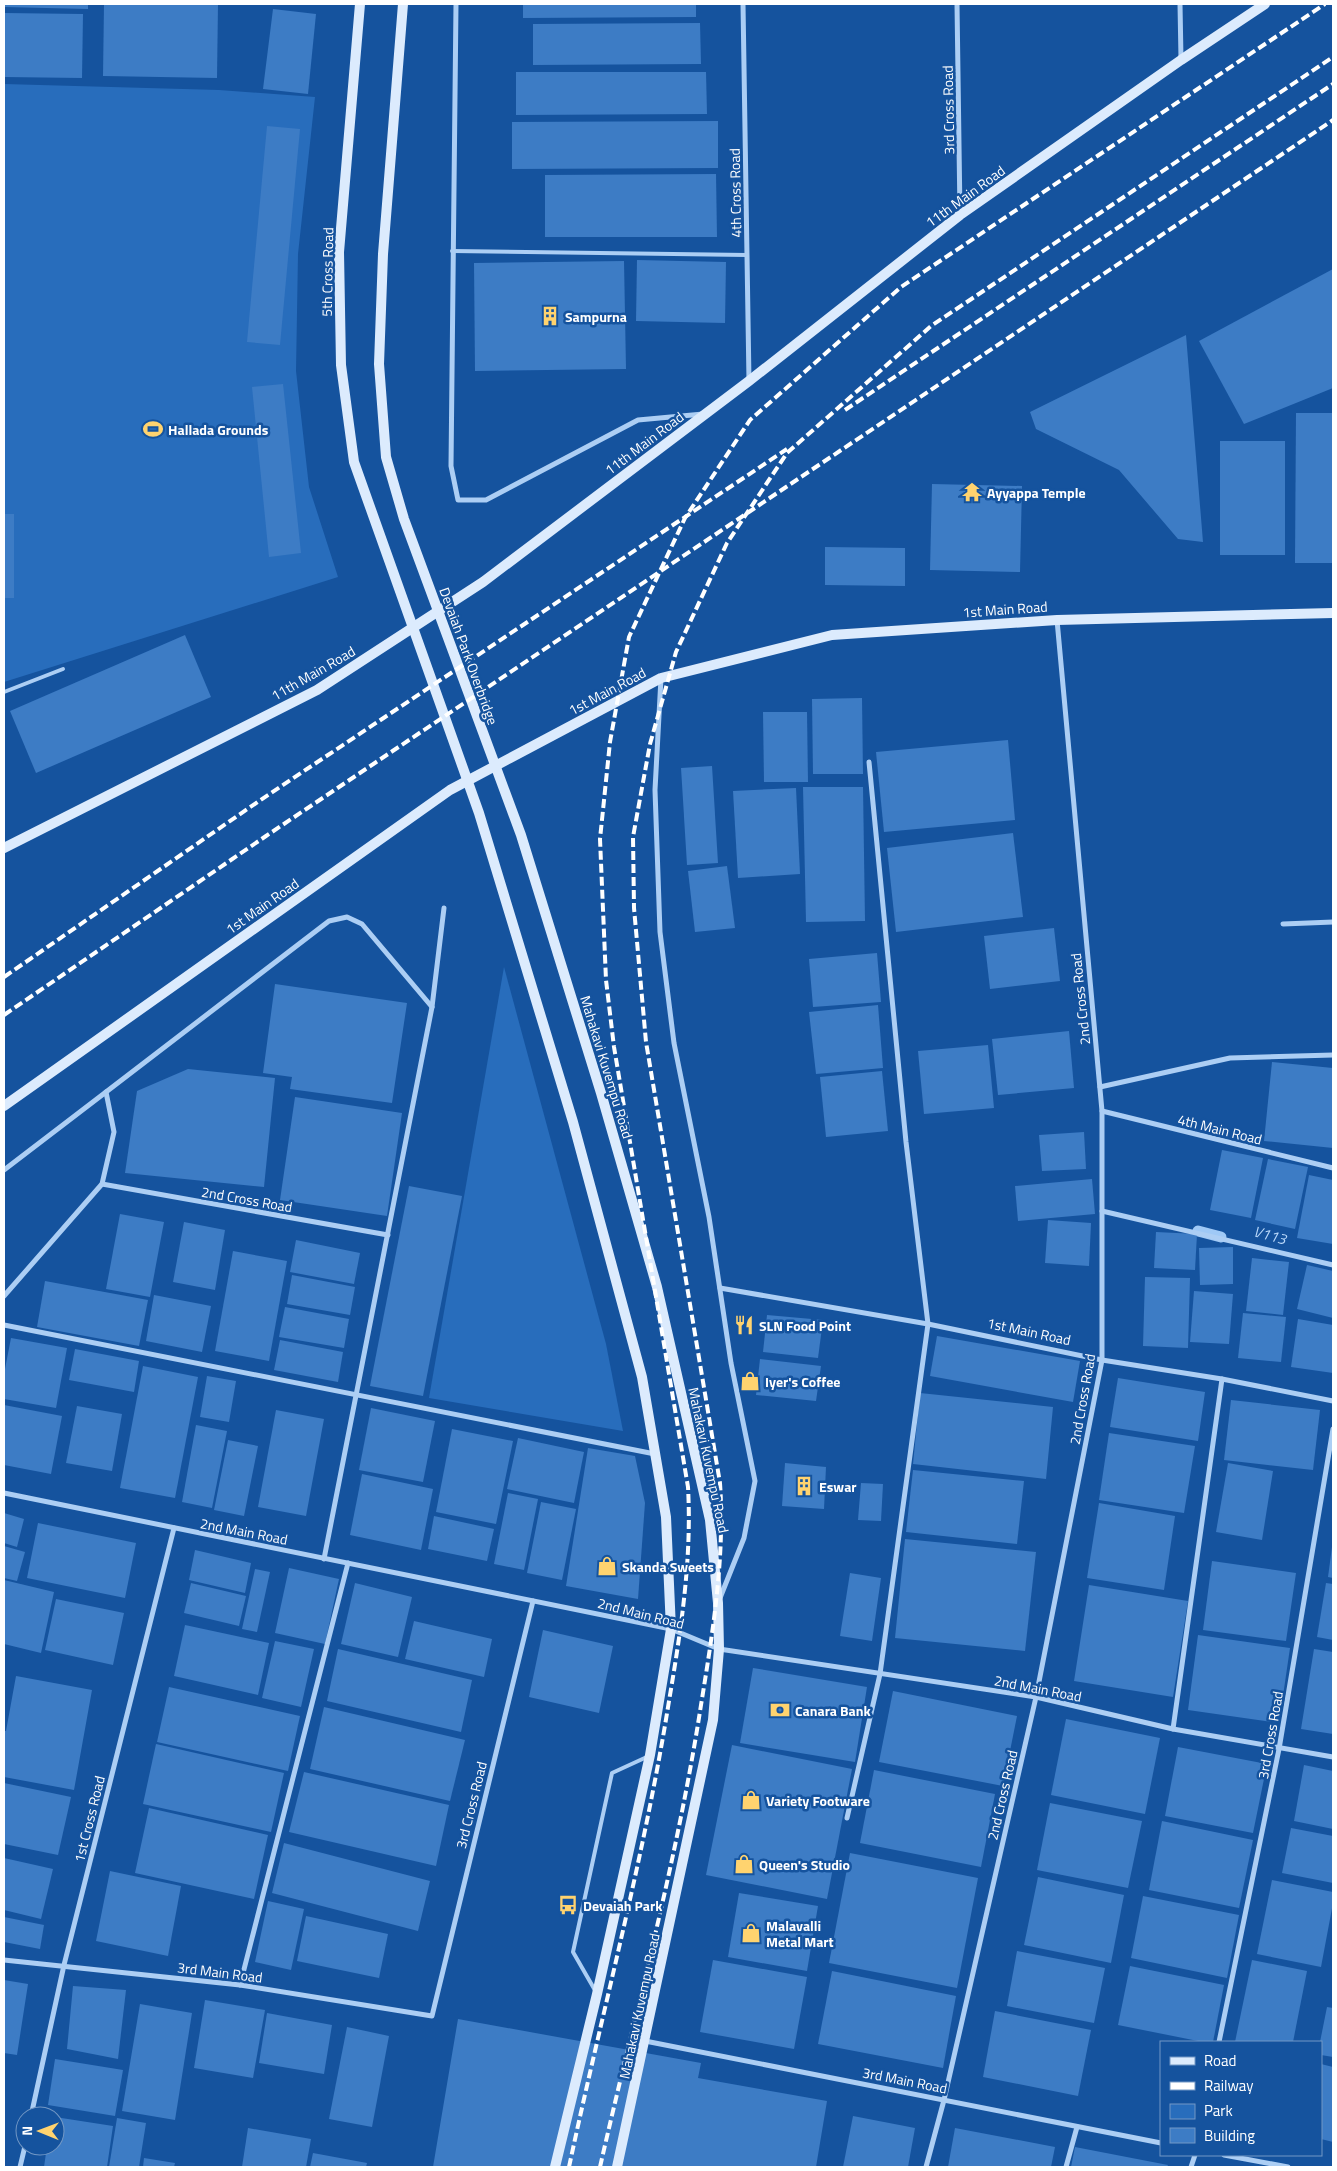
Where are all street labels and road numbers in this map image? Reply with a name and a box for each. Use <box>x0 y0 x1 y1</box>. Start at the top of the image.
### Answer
street label: 3rd Cross Road <box>937 65 959 155</box>
street label: 4th Cross Road <box>724 148 746 238</box>
street label: 11th Main Road <box>921 160 1009 232</box>
street label: 5th Cross Road <box>316 227 338 317</box>
street label: 11th Main Road <box>600 406 688 480</box>
street label: Devaiah Park Overbridge <box>434 584 504 728</box>
street label: 1st Main Road <box>962 596 1048 622</box>
street label: 11th Main Road <box>267 640 359 706</box>
street label: 1st Main Road <box>565 662 649 720</box>
street label: 1st Main Road <box>221 873 303 939</box>
street label: 2nd Cross Road <box>1065 952 1095 1046</box>
street label: Mahakavi Kuvempu Road <box>575 993 639 1141</box>
street label: 4th Main Road <box>1176 1108 1264 1150</box>
street label: 2nd Cross Road <box>200 1181 294 1217</box>
street label: 1st Main Road <box>985 1312 1073 1350</box>
street label: 2nd Cross Road <box>1064 1352 1100 1446</box>
street label: Mahakavi Kuvempu Road <box>683 1385 735 1535</box>
street label: 2nd Main Road <box>199 1512 289 1550</box>
street label: 2nd Main Road <box>595 1592 687 1634</box>
street label: 2nd Main Road <box>993 1669 1083 1707</box>
street label: 3rd Cross Road <box>1252 1689 1288 1781</box>
street label: 2nd Cross Road <box>981 1748 1023 1842</box>
street label: 3rd Cross Road <box>450 1759 492 1851</box>
street label: 1st Cross Road <box>68 1774 110 1864</box>
street label: Mahakavi Kuvempu Road <box>613 1931 665 2081</box>
street label: 3rd Main Road <box>176 1956 264 1988</box>
street label: 3rd Main Road <box>861 2062 949 2098</box>

